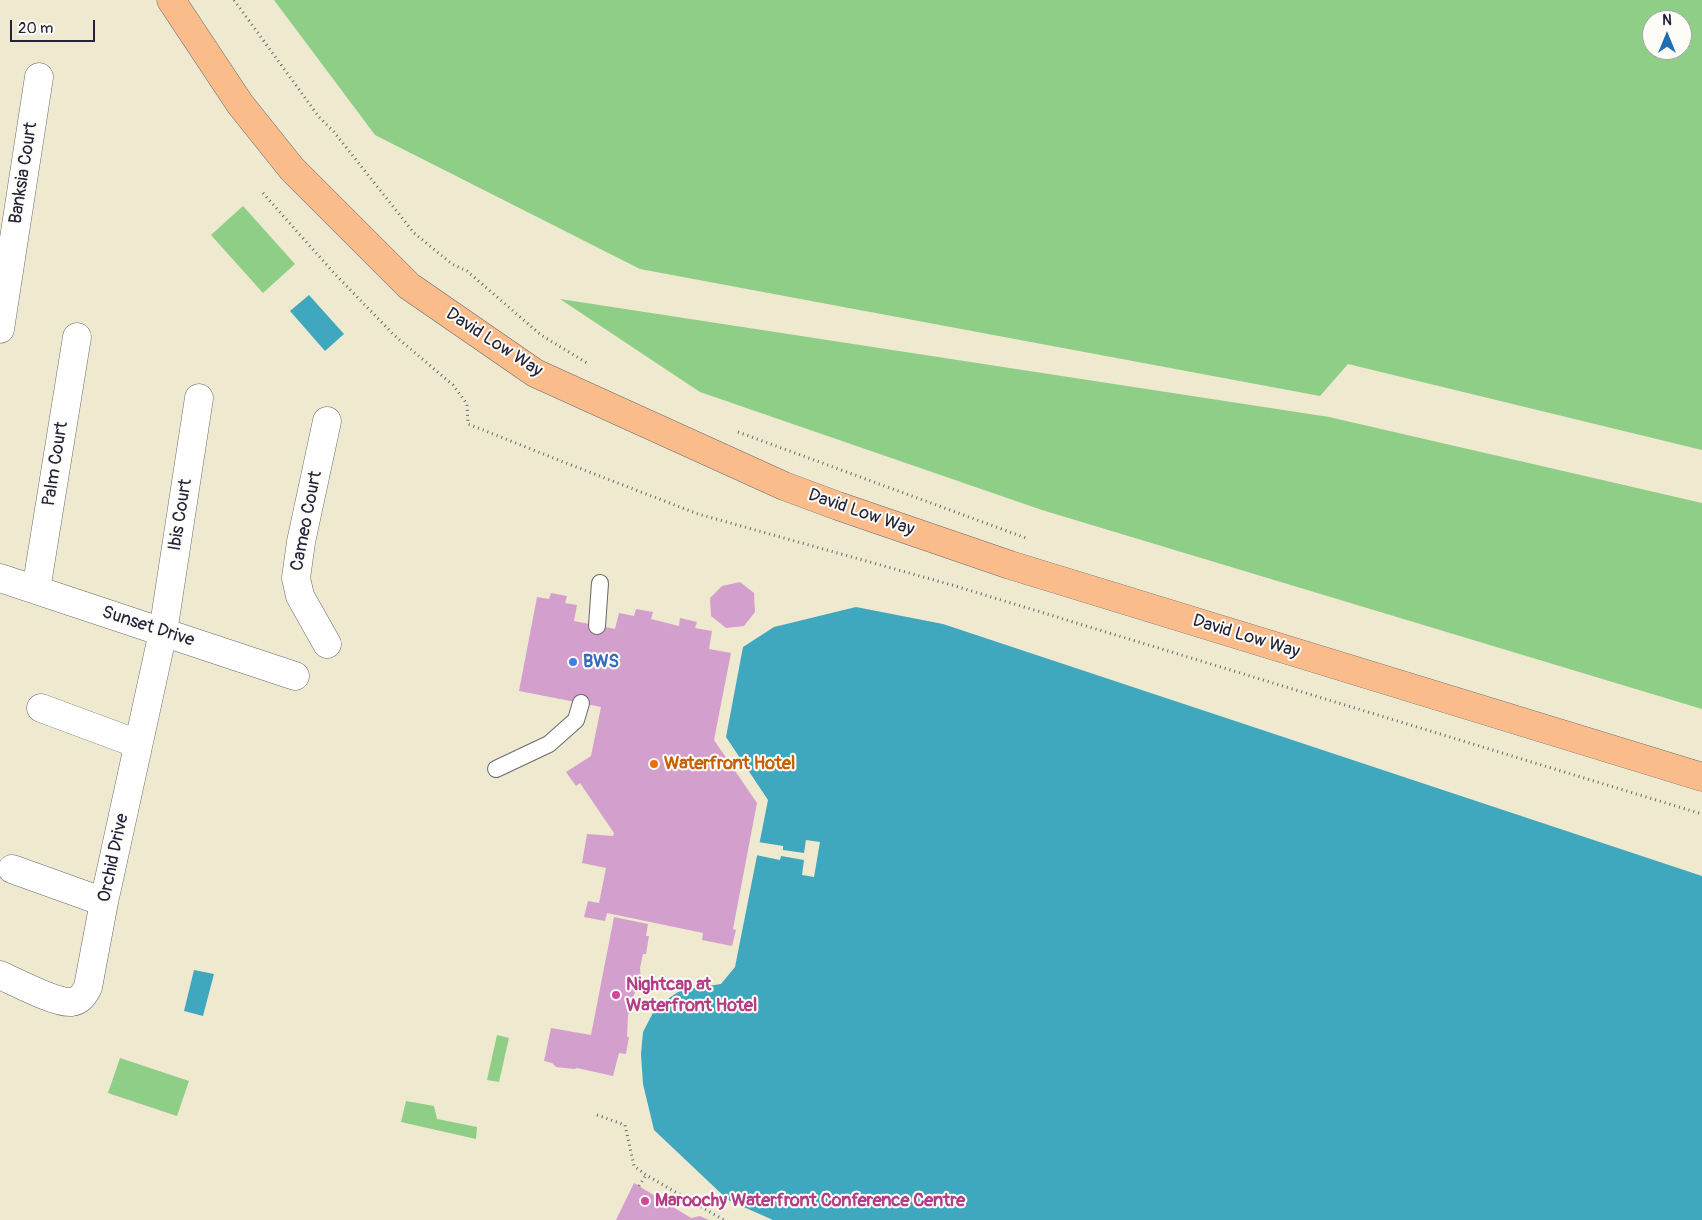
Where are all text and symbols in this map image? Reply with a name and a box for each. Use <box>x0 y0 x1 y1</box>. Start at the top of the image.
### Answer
scale bar <box>12 10 98 42</box>
north arrow <box>1642 10 1692 60</box>
text: N <box>1662 12 1672 29</box>
text: 20 m <box>18 19 53 38</box>
street label: Banksia Court <box>5 121 43 225</box>
street label: David Low Way <box>442 304 546 382</box>
street label: Palm Court <box>39 420 73 508</box>
street label: Cameo Court <box>287 469 327 573</box>
street label: Ibis Court <box>165 477 197 553</box>
street label: David Low Way <box>805 485 917 541</box>
street label: Sunset Drive <box>99 602 197 652</box>
street label: David Low Way <box>1190 610 1302 664</box>
place label: BWS <box>583 651 619 673</box>
marker: BWS <box>567 656 579 668</box>
place label: Waterfront Hotel <box>664 753 795 775</box>
marker: Waterfront Hotel <box>648 758 660 770</box>
street label: Orchid Drive <box>94 812 134 904</box>
place label: Nightcap at Waterfront Hotel <box>626 974 757 1016</box>
marker: Nightcap at Waterfront Hotel <box>610 989 622 1001</box>
place label: Maroochy Waterfront Conference Centre <box>655 1190 965 1212</box>
marker: Maroochy Waterfront Conference Centre <box>639 1195 651 1207</box>

